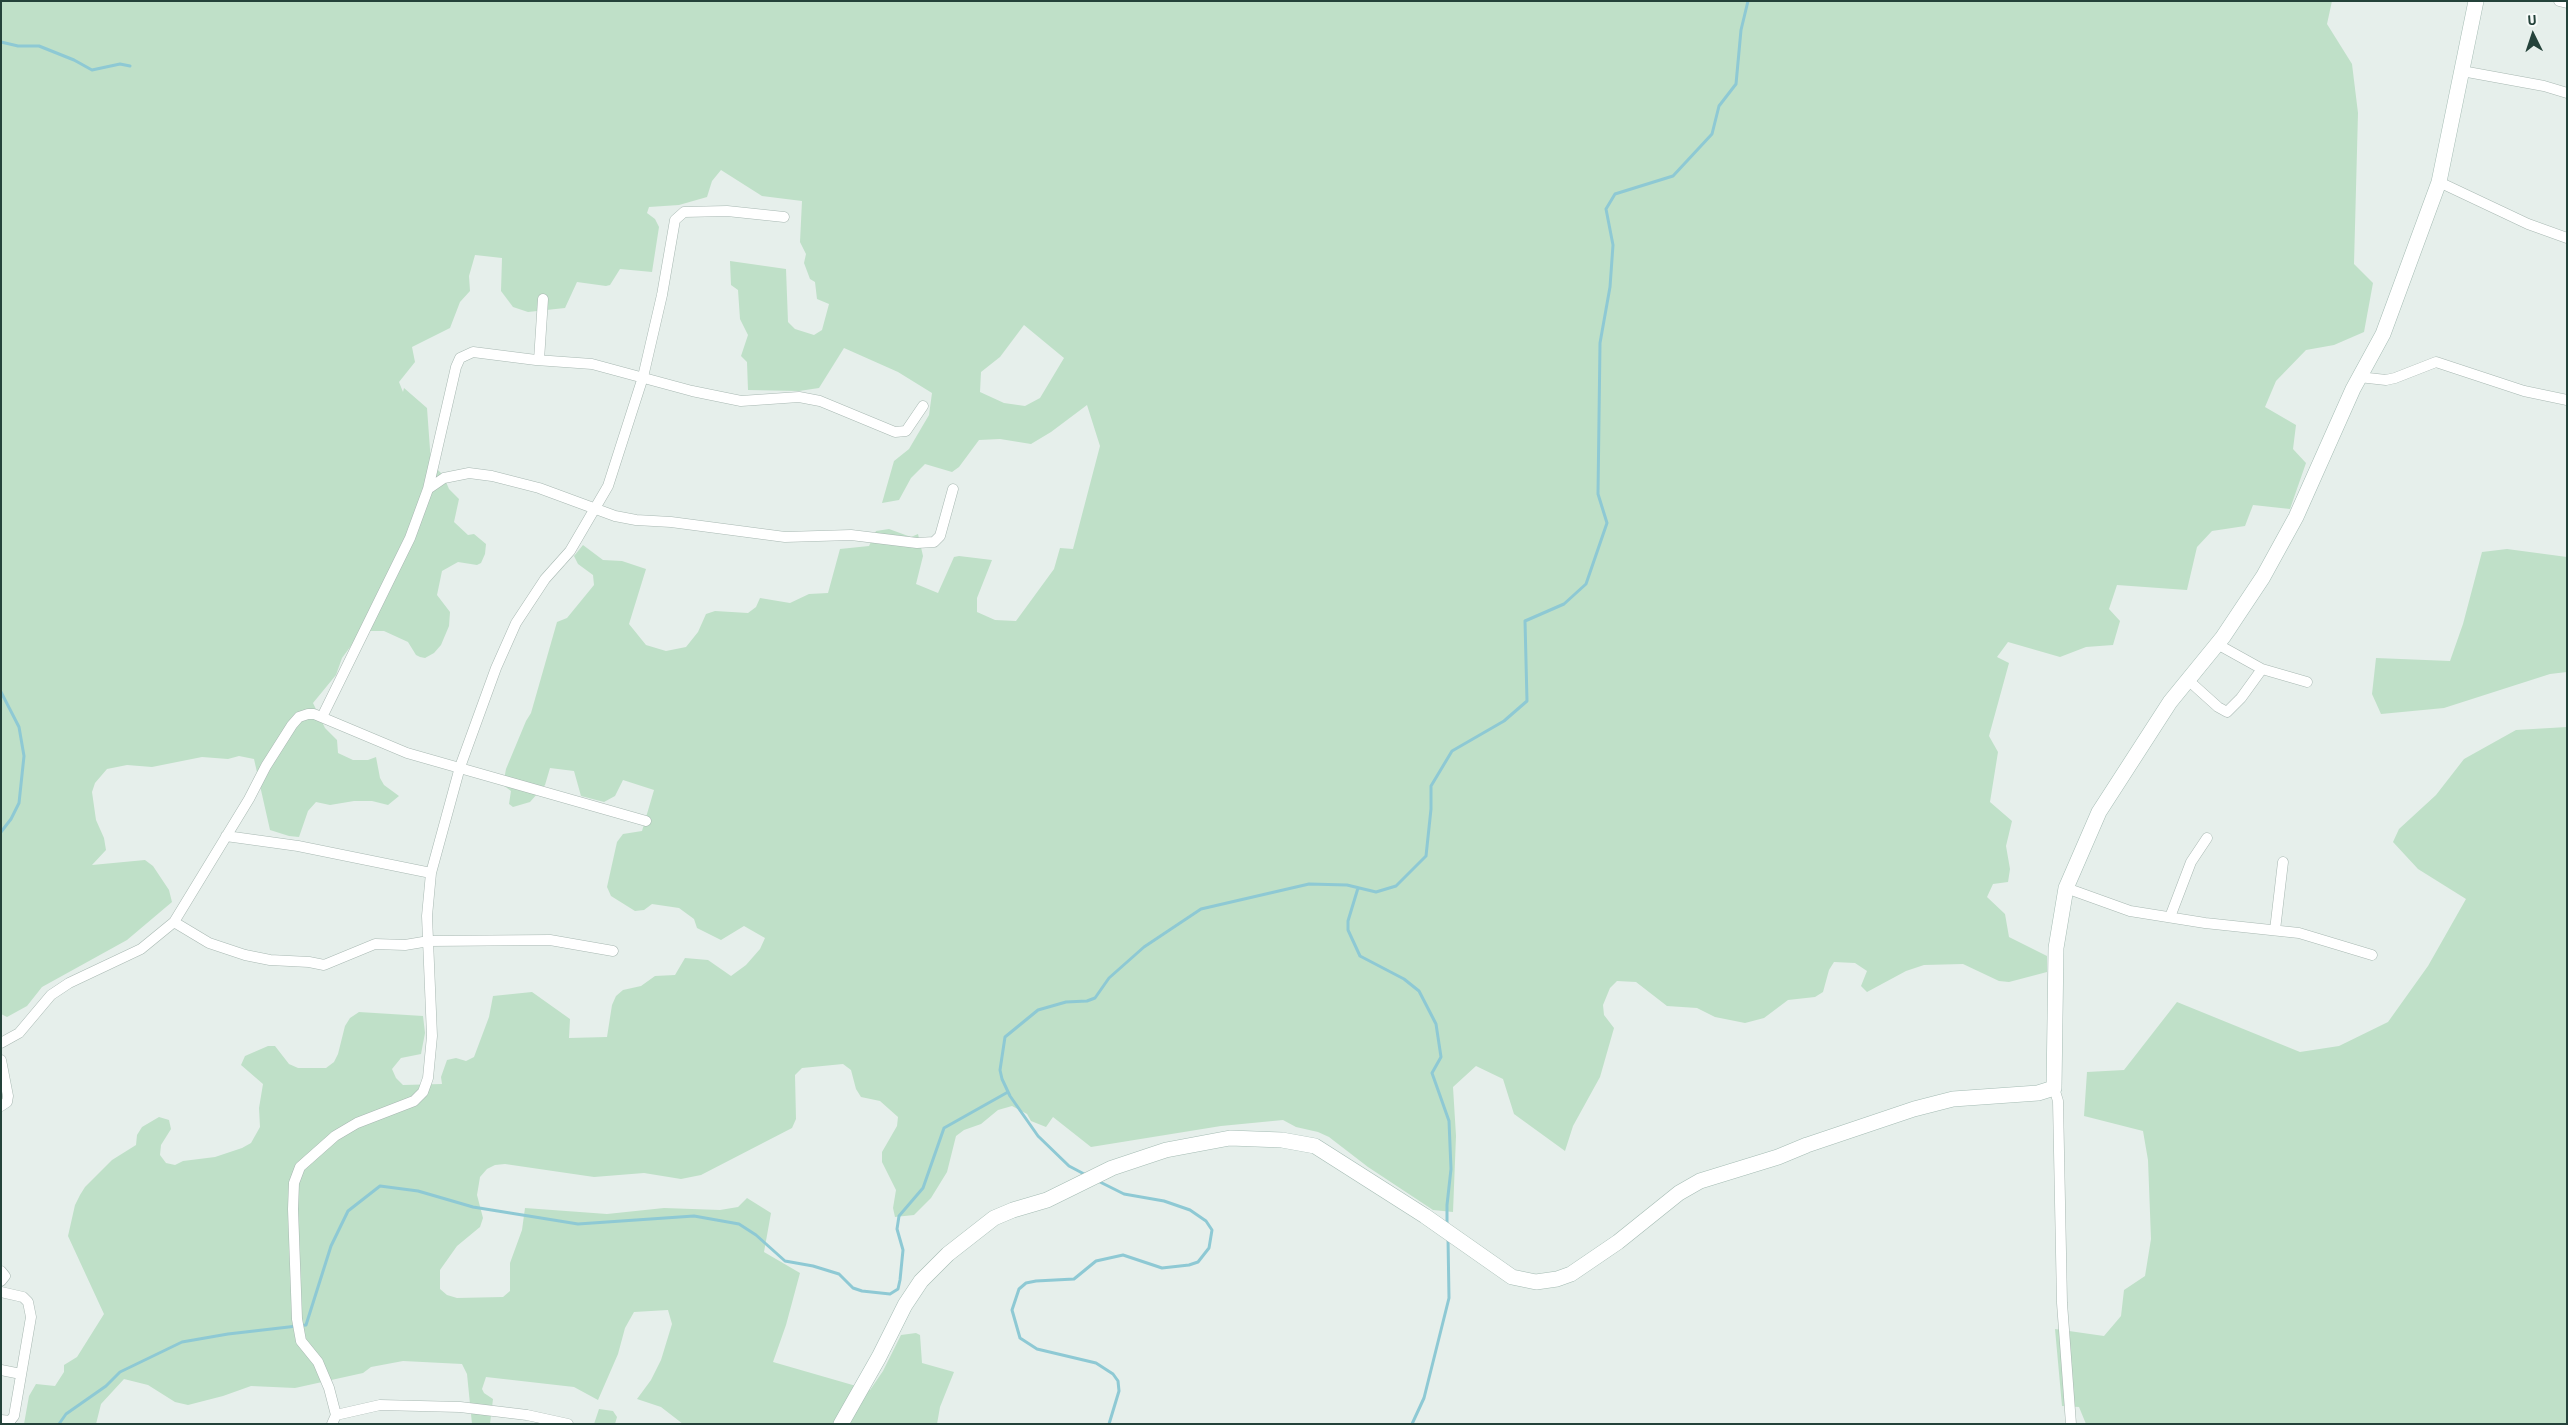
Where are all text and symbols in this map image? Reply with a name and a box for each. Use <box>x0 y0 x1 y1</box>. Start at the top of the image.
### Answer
north arrow <box>2508 10 2558 60</box>
text: U <box>2527 11 2537 28</box>

